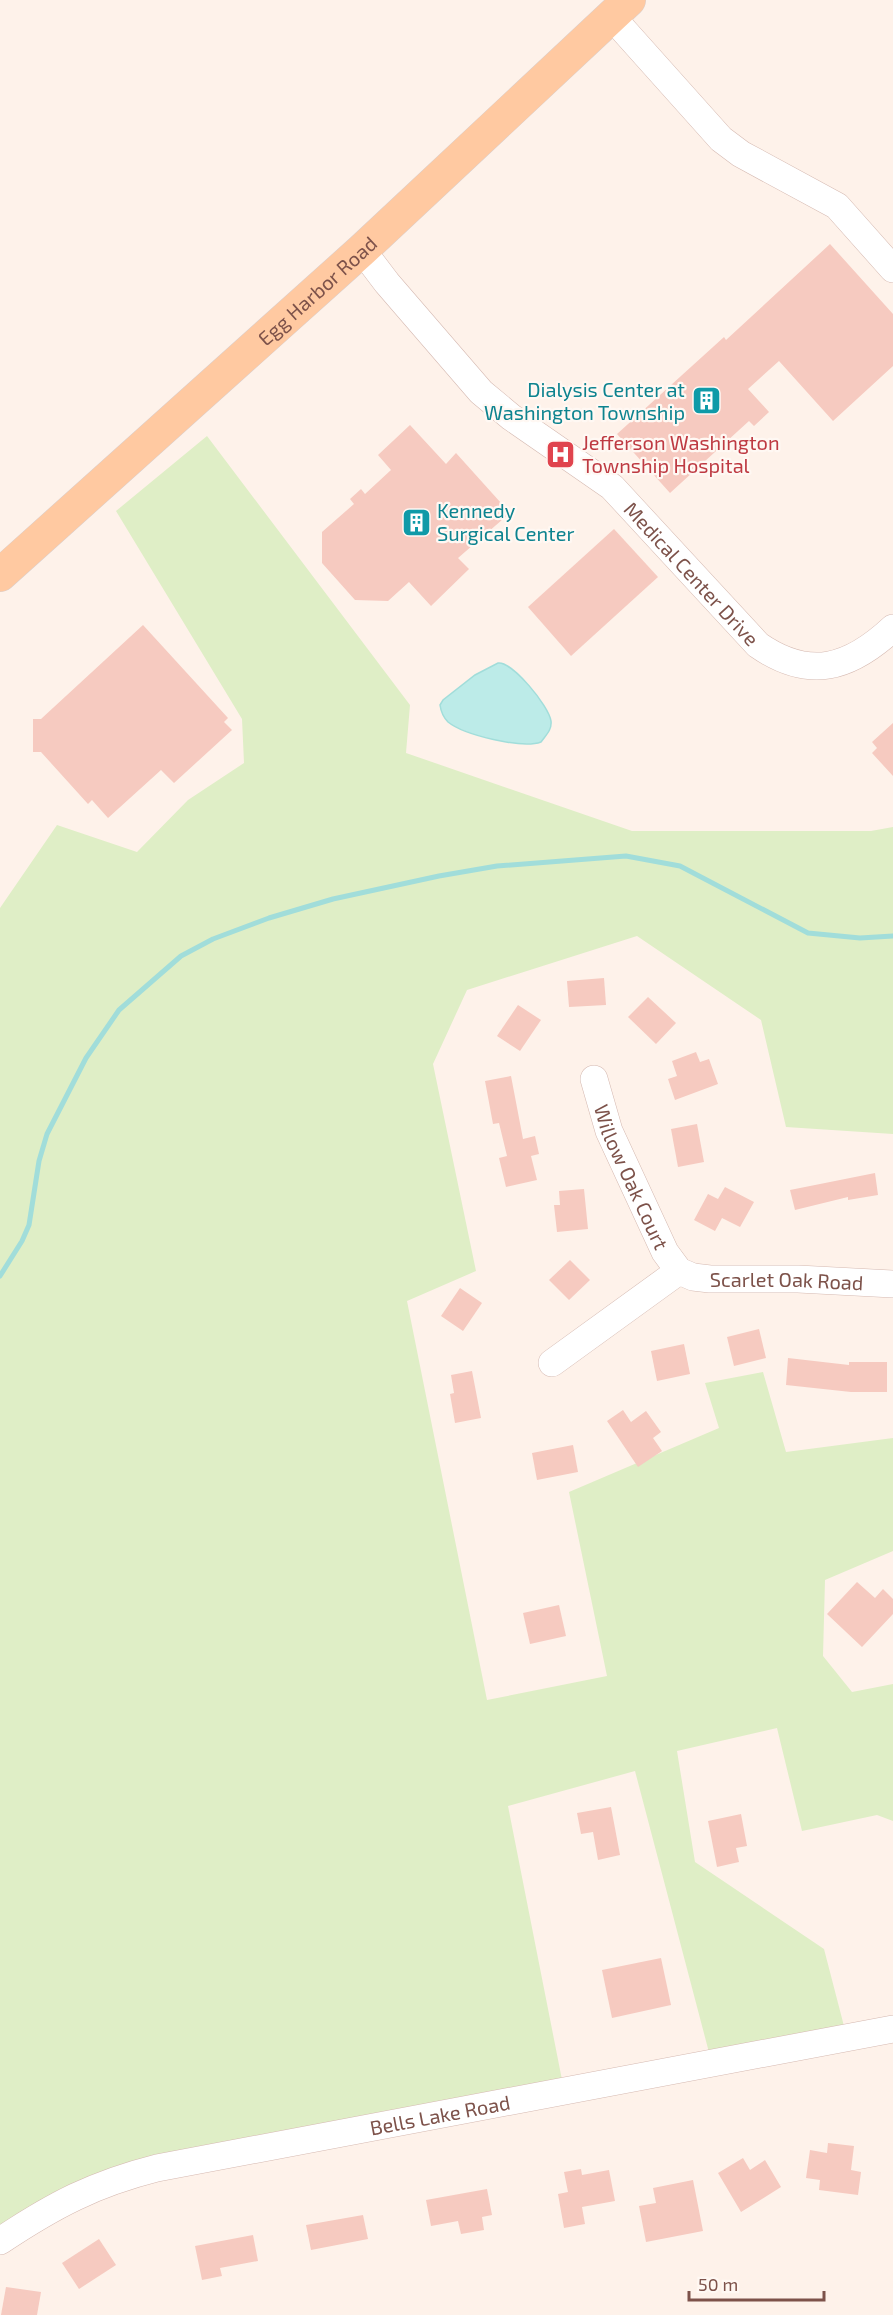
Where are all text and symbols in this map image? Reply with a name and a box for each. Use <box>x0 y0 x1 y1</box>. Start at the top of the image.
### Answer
street label: Egg Harbor Road <box>253 231 381 350</box>
place label: Dialysis Center at Washington Township <box>484 377 685 424</box>
building icon: Dialysis Center at Washington Township <box>690 385 722 417</box>
place label: Jefferson Washington Township Hospital <box>582 430 780 477</box>
hospital icon: Jefferson Washington Township Hospital <box>545 438 577 470</box>
street label: Medical Center Drive <box>620 497 764 650</box>
place label: Kennedy Surgical Center <box>437 498 574 545</box>
building icon: Kennedy Surgical Center <box>400 506 432 538</box>
street label: Willow Oak Court <box>590 1101 674 1254</box>
street label: Scarlet Oak Road <box>710 1267 864 1294</box>
street label: Bells Lake Road <box>368 2090 512 2140</box>
scale bar <box>689 2264 824 2302</box>
text: 50 m <box>698 2273 738 2295</box>

